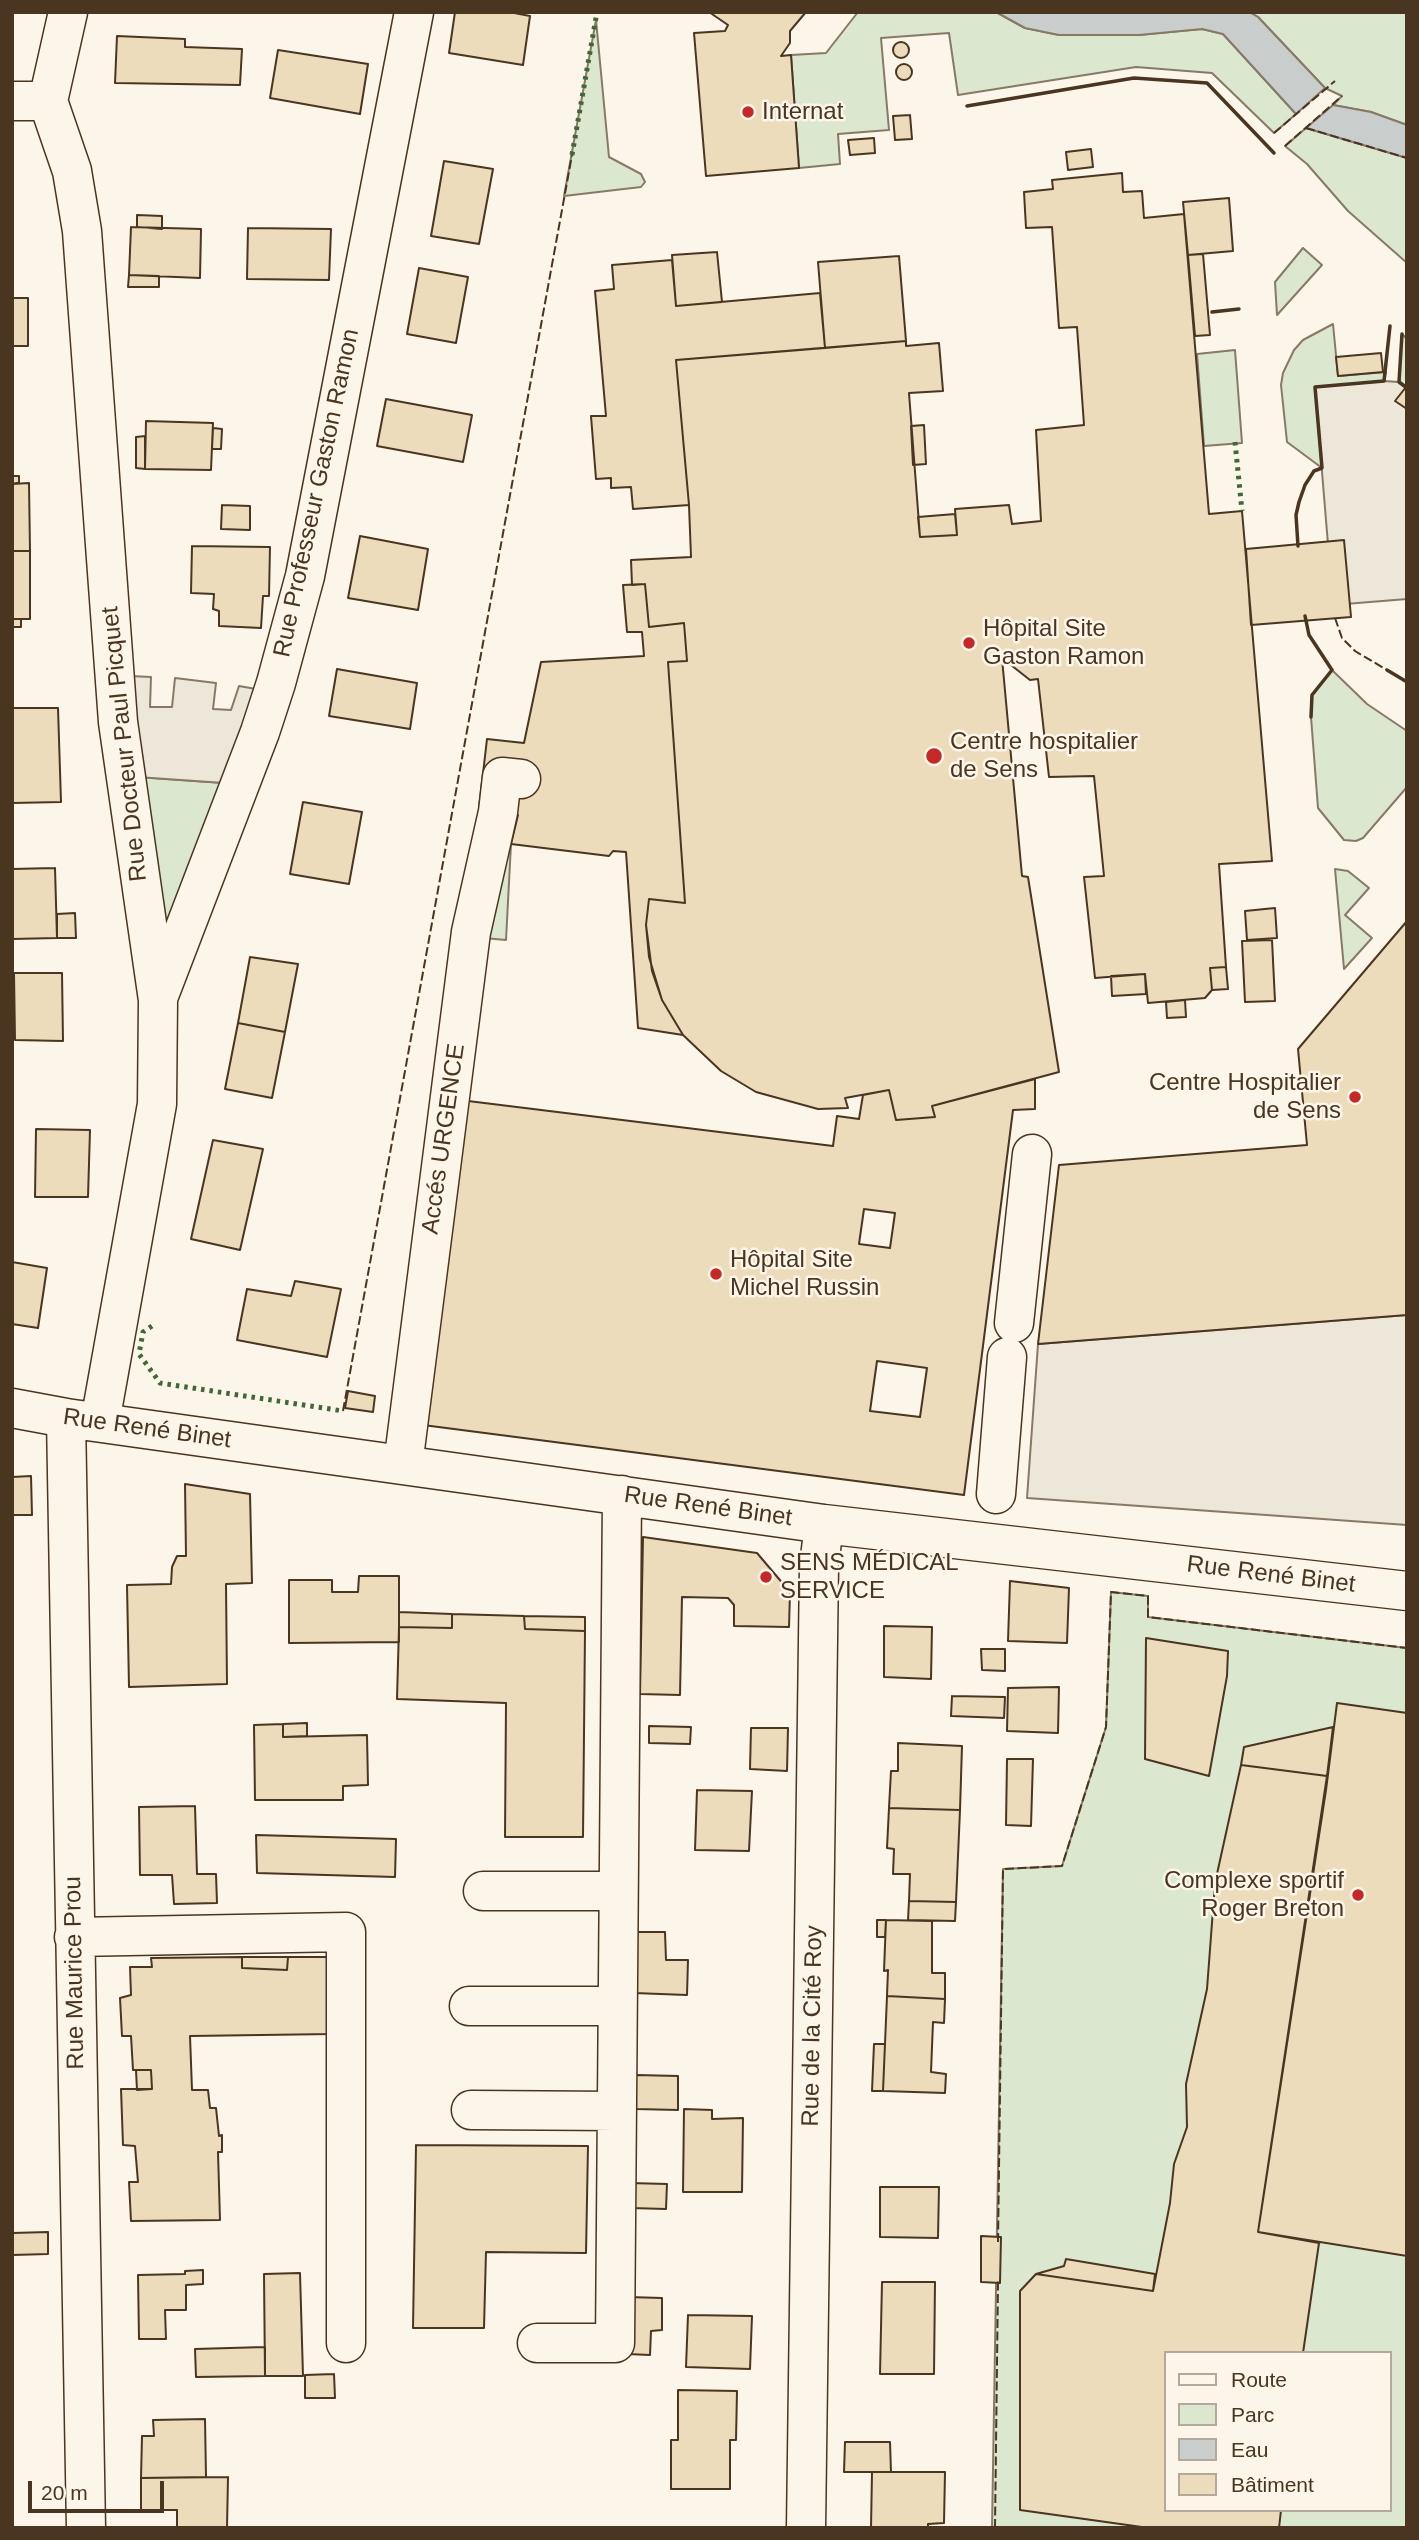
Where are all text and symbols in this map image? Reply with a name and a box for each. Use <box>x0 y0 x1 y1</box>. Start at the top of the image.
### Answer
place label: Internat <box>762 98 843 126</box>
marker: Internat <box>740 104 756 120</box>
street label: Rue Professeur Gaston Ramon <box>268 326 366 660</box>
street label: Rue Docteur Paul Picquet <box>96 605 154 883</box>
place label: Hôpital Site Gaston Ramon <box>983 615 1144 671</box>
marker: Hôpital Site Gaston Ramon <box>961 635 977 651</box>
place label: Centre hospitalier de Sens <box>950 728 1138 784</box>
marker: Centre hospitalier de Sens <box>924 746 944 766</box>
street label: Accés URGENCE <box>416 1042 472 1236</box>
place label: Centre Hospitalier de Sens <box>1149 1069 1341 1125</box>
marker: Centre Hospitalier de Sens <box>1347 1089 1363 1105</box>
place label: Hôpital Site Michel Russin <box>730 1246 879 1302</box>
marker: Hôpital Site Michel Russin <box>708 1266 724 1282</box>
street label: Rue René Binet <box>61 1403 233 1455</box>
street label: Rue René Binet <box>622 1481 794 1533</box>
place label: SENS MÉDICAL SERVICE <box>780 1549 959 1605</box>
street label: Rue René Binet <box>1185 1550 1357 1600</box>
marker: SENS MÉDICAL SERVICE <box>758 1569 774 1585</box>
place label: Complexe sportif Roger Breton <box>1164 1867 1344 1923</box>
street label: Rue Maurice Prou <box>59 1876 91 2070</box>
marker: Complexe sportif Roger Breton <box>1350 1887 1366 1903</box>
street label: Rue de la Cité Roy <box>797 1925 829 2127</box>
legend <box>1164 2351 1391 2512</box>
text: Route <box>1231 2368 1287 2391</box>
text: Parc <box>1231 2403 1274 2426</box>
text: Eau <box>1231 2438 1268 2461</box>
scale bar <box>32 2466 168 2510</box>
text: Bâtiment <box>1231 2473 1314 2496</box>
text: 20 m <box>41 2481 88 2504</box>

